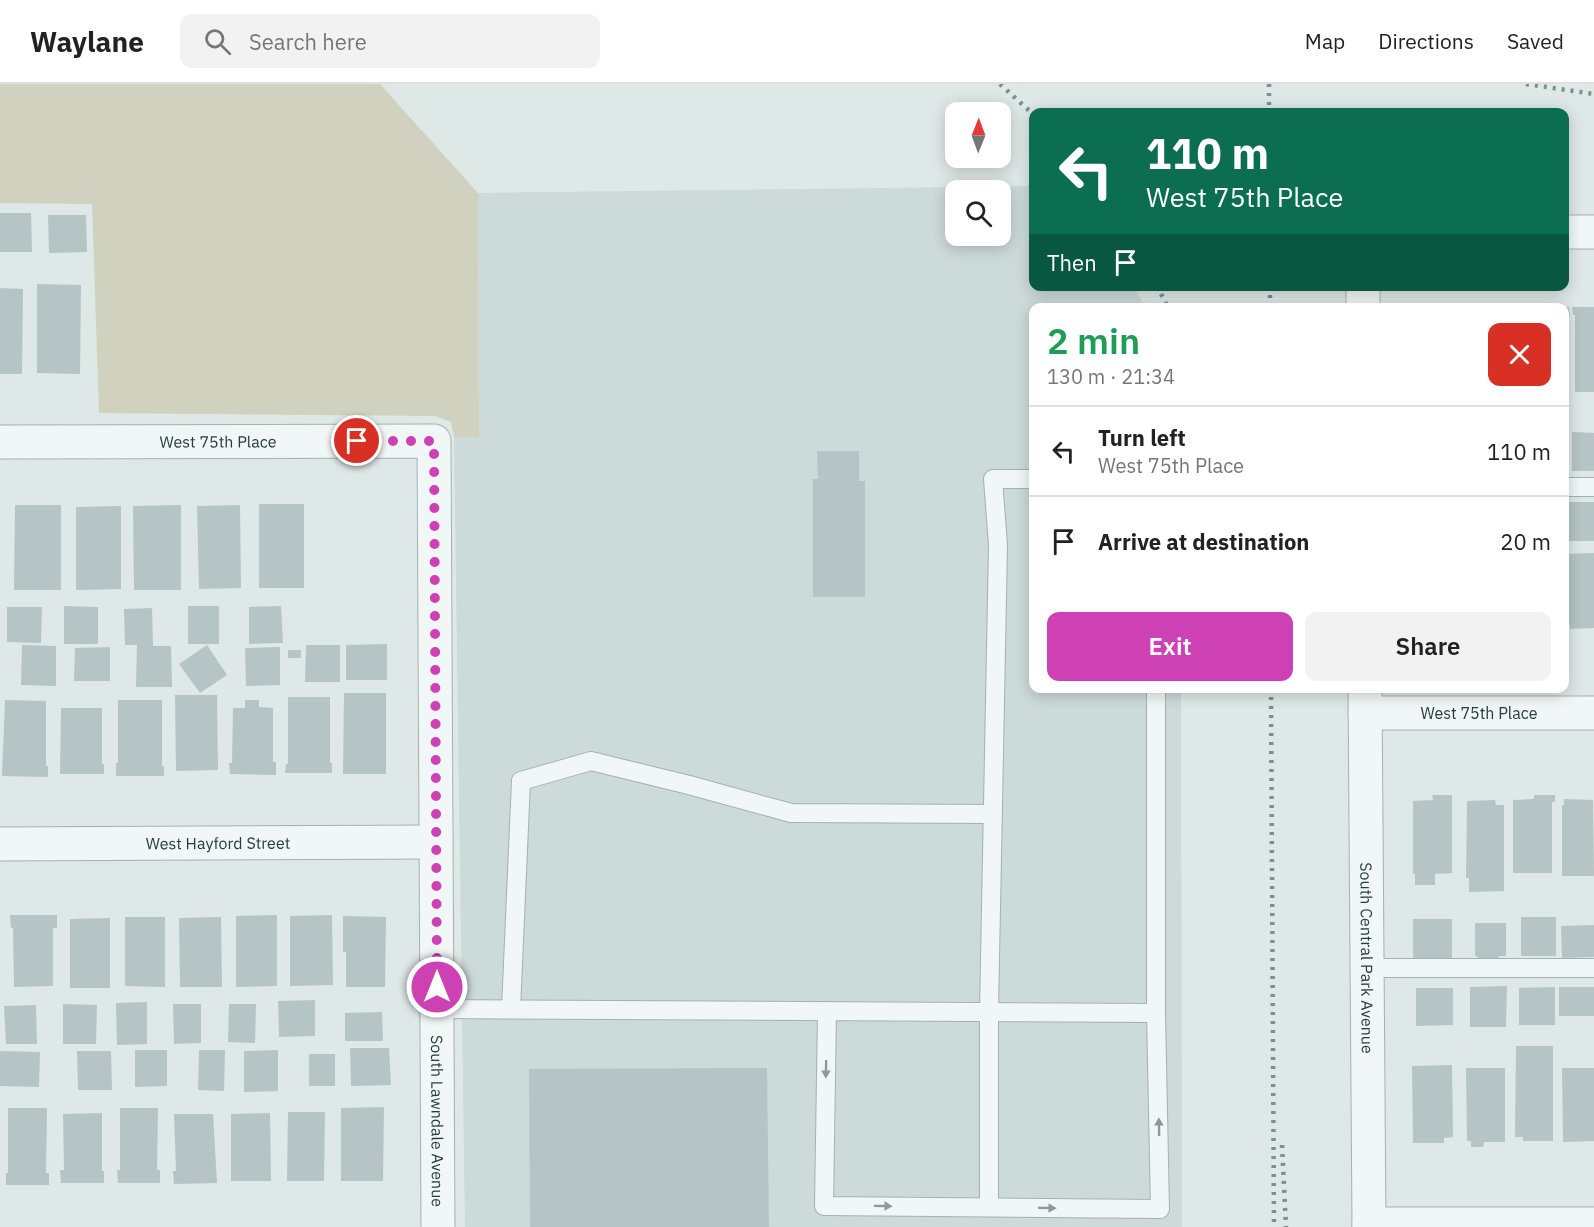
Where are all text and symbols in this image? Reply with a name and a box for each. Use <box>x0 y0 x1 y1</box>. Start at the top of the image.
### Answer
search box <box>180 14 600 68</box>
text: Waylane <box>30 23 144 60</box>
icon: search <box>201 25 234 58</box>
text: Search here <box>249 27 367 56</box>
text: Map <box>1305 27 1345 55</box>
text: Directions <box>1378 27 1474 55</box>
text: Saved <box>1507 27 1564 55</box>
north arrow <box>945 102 1011 168</box>
map controls <box>945 102 1011 246</box>
text: 110 m <box>1146 126 1269 181</box>
icon: left <box>1047 132 1125 210</box>
text: West 75th Place <box>1146 179 1343 214</box>
button: search <box>945 180 1011 246</box>
icon: arrive <box>1109 246 1142 279</box>
text: Then <box>1047 248 1097 277</box>
text: 2 min <box>1047 317 1140 364</box>
button: close <box>1488 323 1551 386</box>
text: 130 m · 21:34 <box>1047 363 1175 390</box>
pin <box>331 415 382 466</box>
text: Turn left <box>1098 423 1186 452</box>
icon: arrive <box>340 424 373 457</box>
street label: West 75th Place <box>159 431 277 452</box>
icon: left <box>1047 435 1080 468</box>
text: 110 m <box>1487 437 1551 466</box>
text: West 75th Place <box>1098 452 1244 479</box>
icon: arrive <box>1047 525 1080 558</box>
text: Arrive at destination <box>1098 527 1309 556</box>
text: 20 m <box>1500 527 1551 556</box>
button: Exit <box>1047 612 1293 681</box>
button: Share <box>1305 612 1551 681</box>
street label: West 75th Place <box>1421 703 1538 723</box>
street label: West Hayford Street <box>146 833 290 853</box>
street label: South Central Park Avenue <box>1356 862 1378 1054</box>
position arrow <box>405 955 469 1019</box>
street label: South Lawndale Avenue <box>427 1035 448 1207</box>
one-way arrow <box>822 1060 831 1079</box>
one-way arrow <box>1154 1118 1163 1137</box>
one-way arrow <box>873 1201 892 1211</box>
one-way arrow <box>1038 1203 1057 1213</box>

